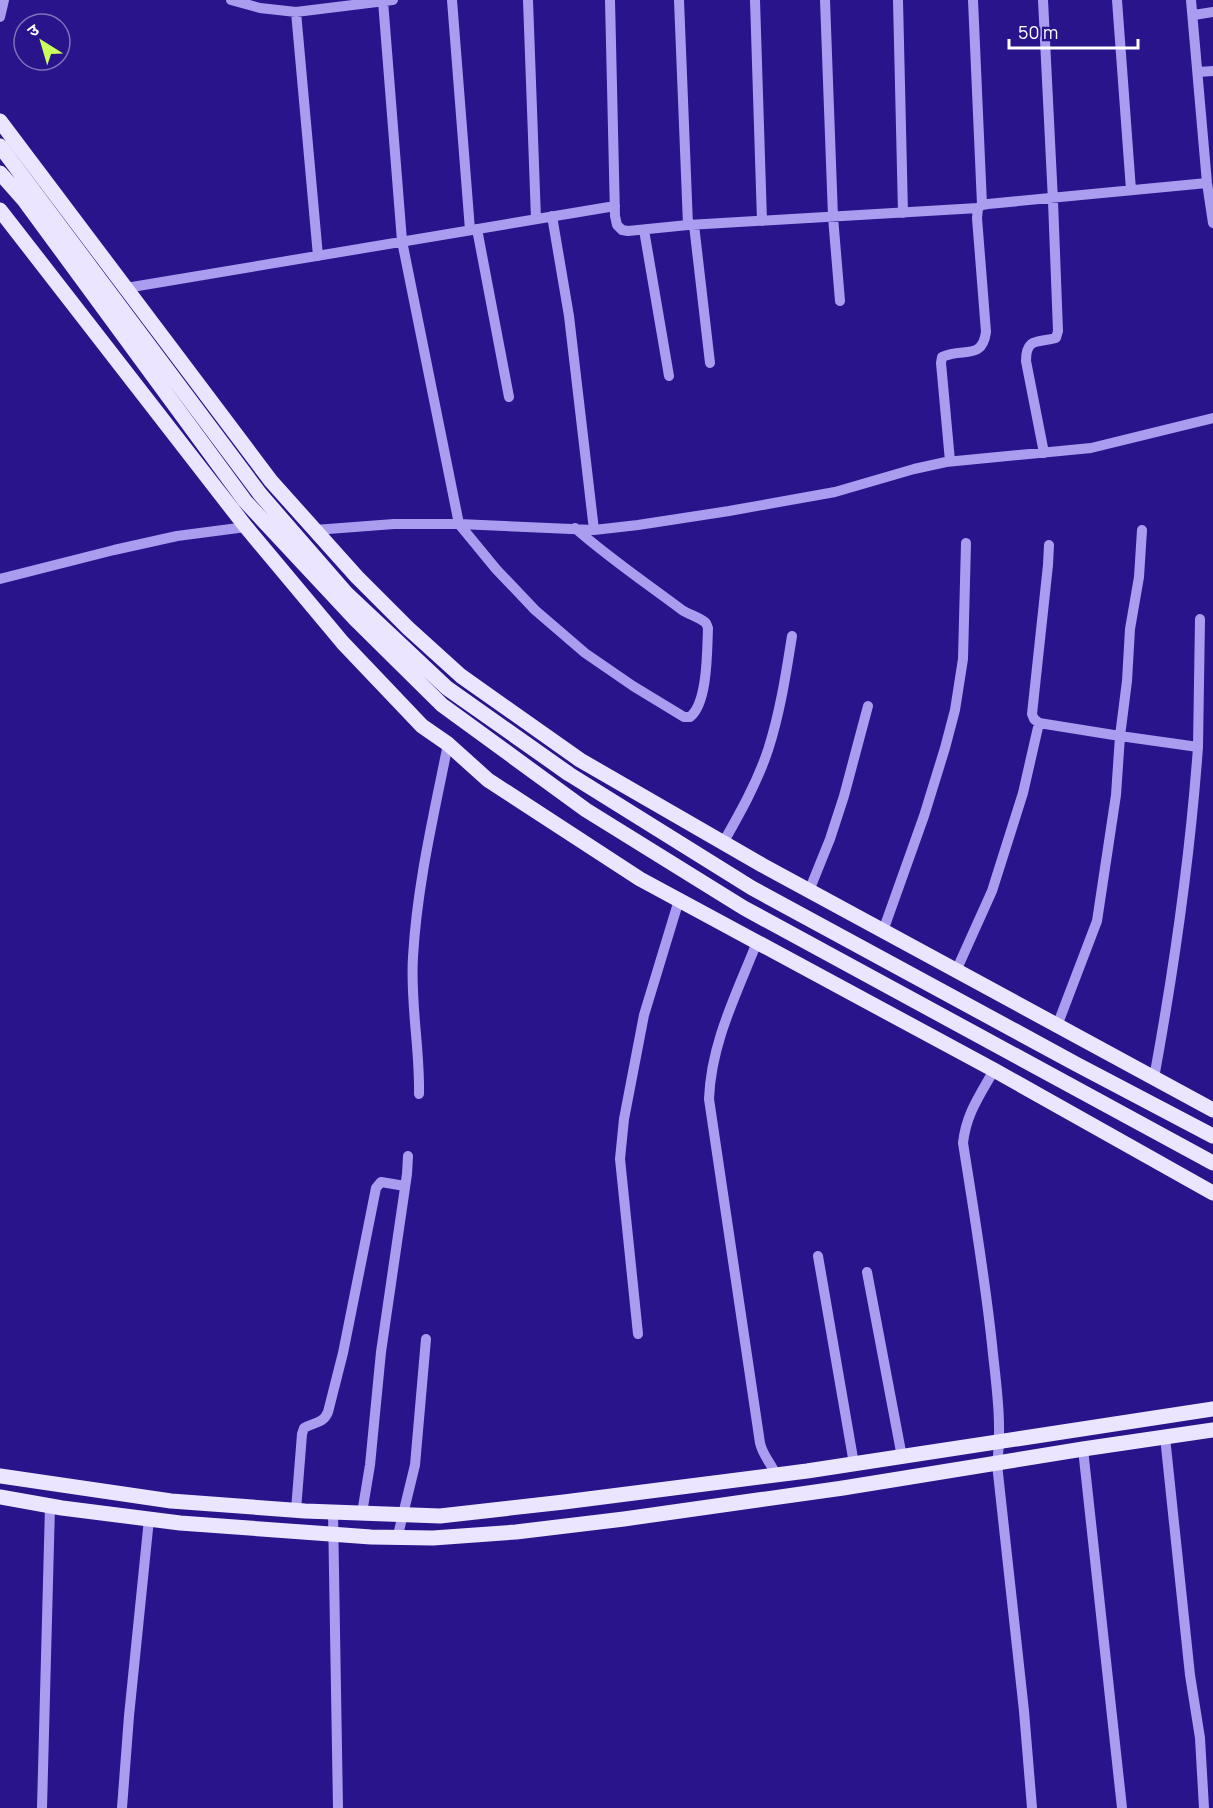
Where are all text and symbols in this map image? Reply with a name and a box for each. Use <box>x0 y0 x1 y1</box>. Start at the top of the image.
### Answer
north arrow <box>12 12 72 72</box>
scale bar <box>1009 12 1138 50</box>
text: उ <box>23 18 44 42</box>
text: 50 m <box>1018 20 1058 44</box>

